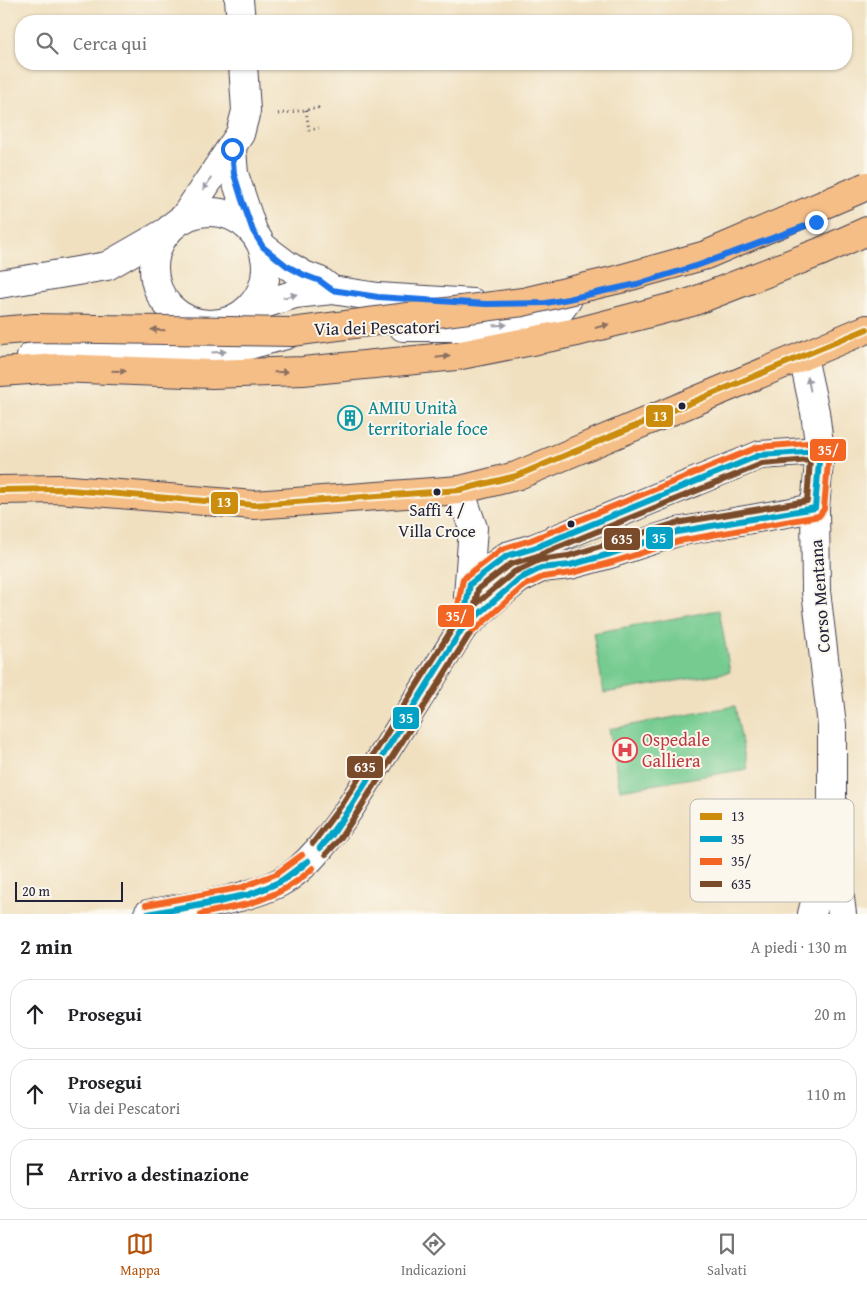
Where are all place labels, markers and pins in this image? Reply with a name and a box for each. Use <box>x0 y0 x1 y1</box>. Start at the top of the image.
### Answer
place label: AMIU Unità territoriale foce <box>368 394 488 442</box>
unlabelled marker <box>677 401 687 411</box>
building icon: AMIU Unità territoriale foce <box>337 405 363 431</box>
marker: Saffi 4 / Villa Croce <box>432 487 442 497</box>
place label: Saffi 4 / Villa Croce <box>398 497 476 543</box>
unlabelled marker <box>566 519 576 529</box>
place label: Ospedale Galliera <box>642 726 710 774</box>
hospital icon: Ospedale Galliera <box>612 737 638 763</box>

